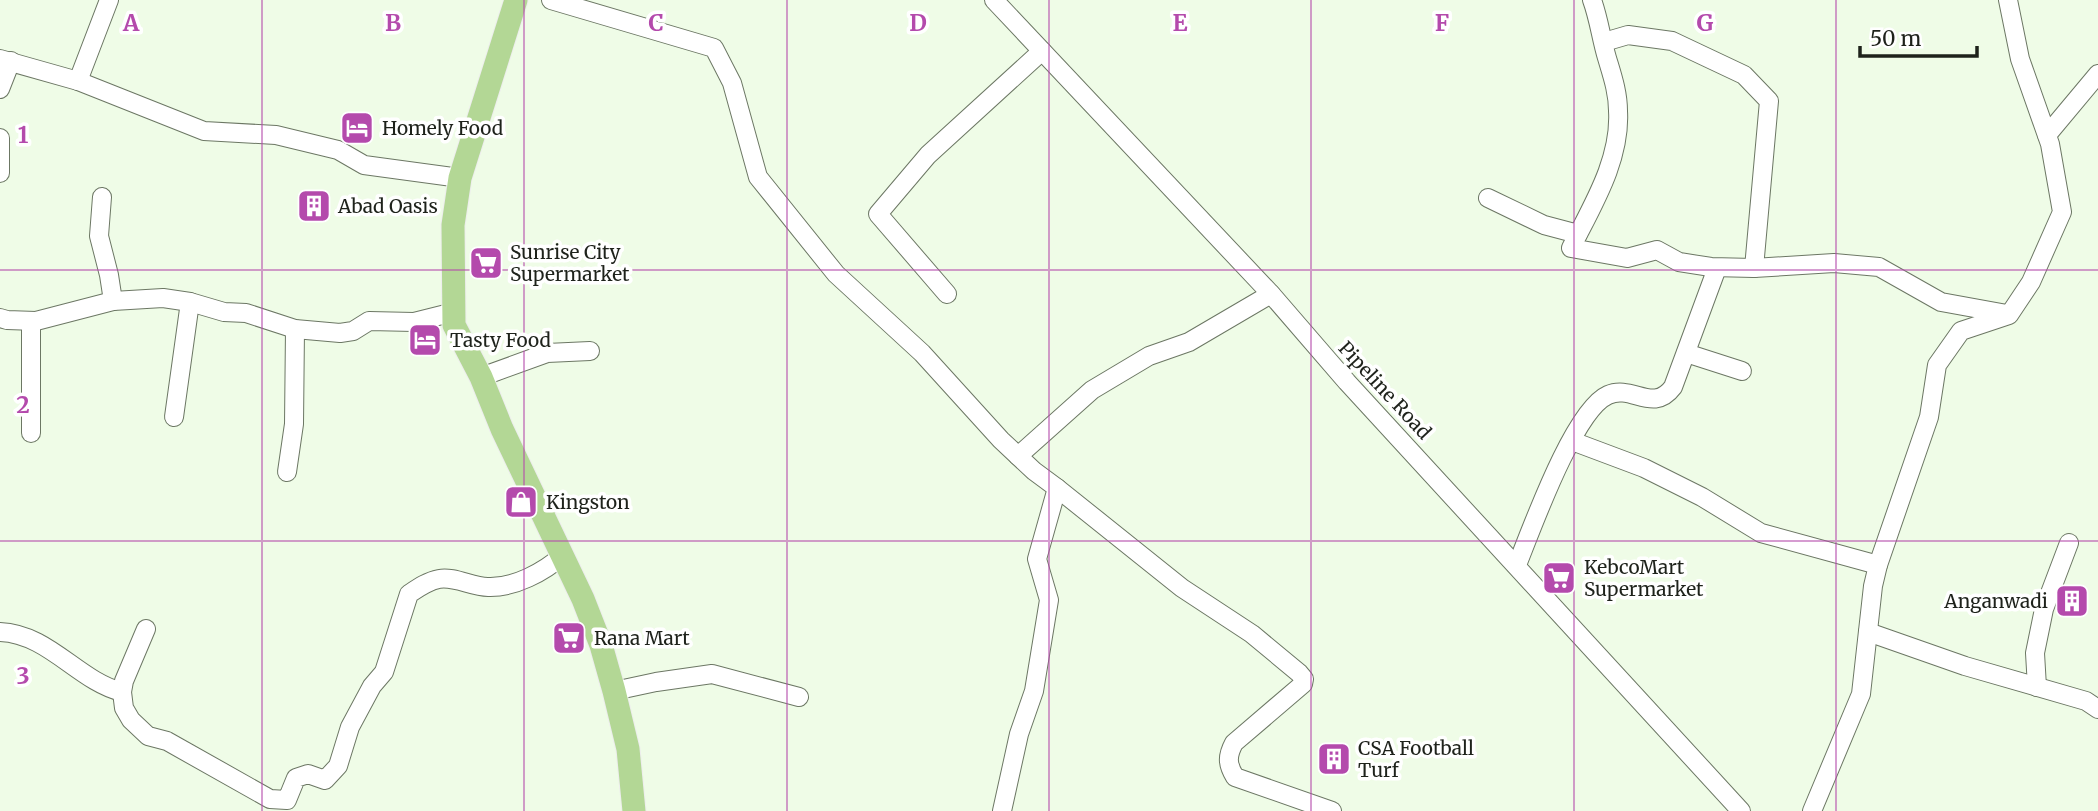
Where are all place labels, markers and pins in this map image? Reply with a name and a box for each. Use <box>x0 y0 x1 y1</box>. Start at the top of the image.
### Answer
hotel icon: Homely Food <box>338 109 376 147</box>
place label: Homely Food <box>382 116 503 140</box>
building icon: Abad Oasis <box>295 187 333 225</box>
place label: Abad Oasis <box>337 194 438 218</box>
place label: Sunrise City Supermarket <box>510 240 630 286</box>
supermarket icon: Sunrise City Supermarket <box>467 244 505 282</box>
hotel icon: Tasty Food <box>406 321 444 359</box>
place label: Tasty Food <box>450 328 551 352</box>
shop icon: Kingston <box>502 483 540 521</box>
place label: Kingston <box>546 490 630 514</box>
place label: KebcoMart Supermarket <box>1584 555 1704 601</box>
supermarket icon: KebcoMart Supermarket <box>1540 559 1578 597</box>
building icon: Anganwadi <box>2053 582 2091 620</box>
place label: Anganwadi <box>1943 589 2048 613</box>
supermarket icon: Rana Mart <box>550 619 588 657</box>
place label: Rana Mart <box>594 626 690 650</box>
place label: CSA Football Turf <box>1358 736 1474 782</box>
building icon: CSA Football Turf <box>1315 740 1353 778</box>

